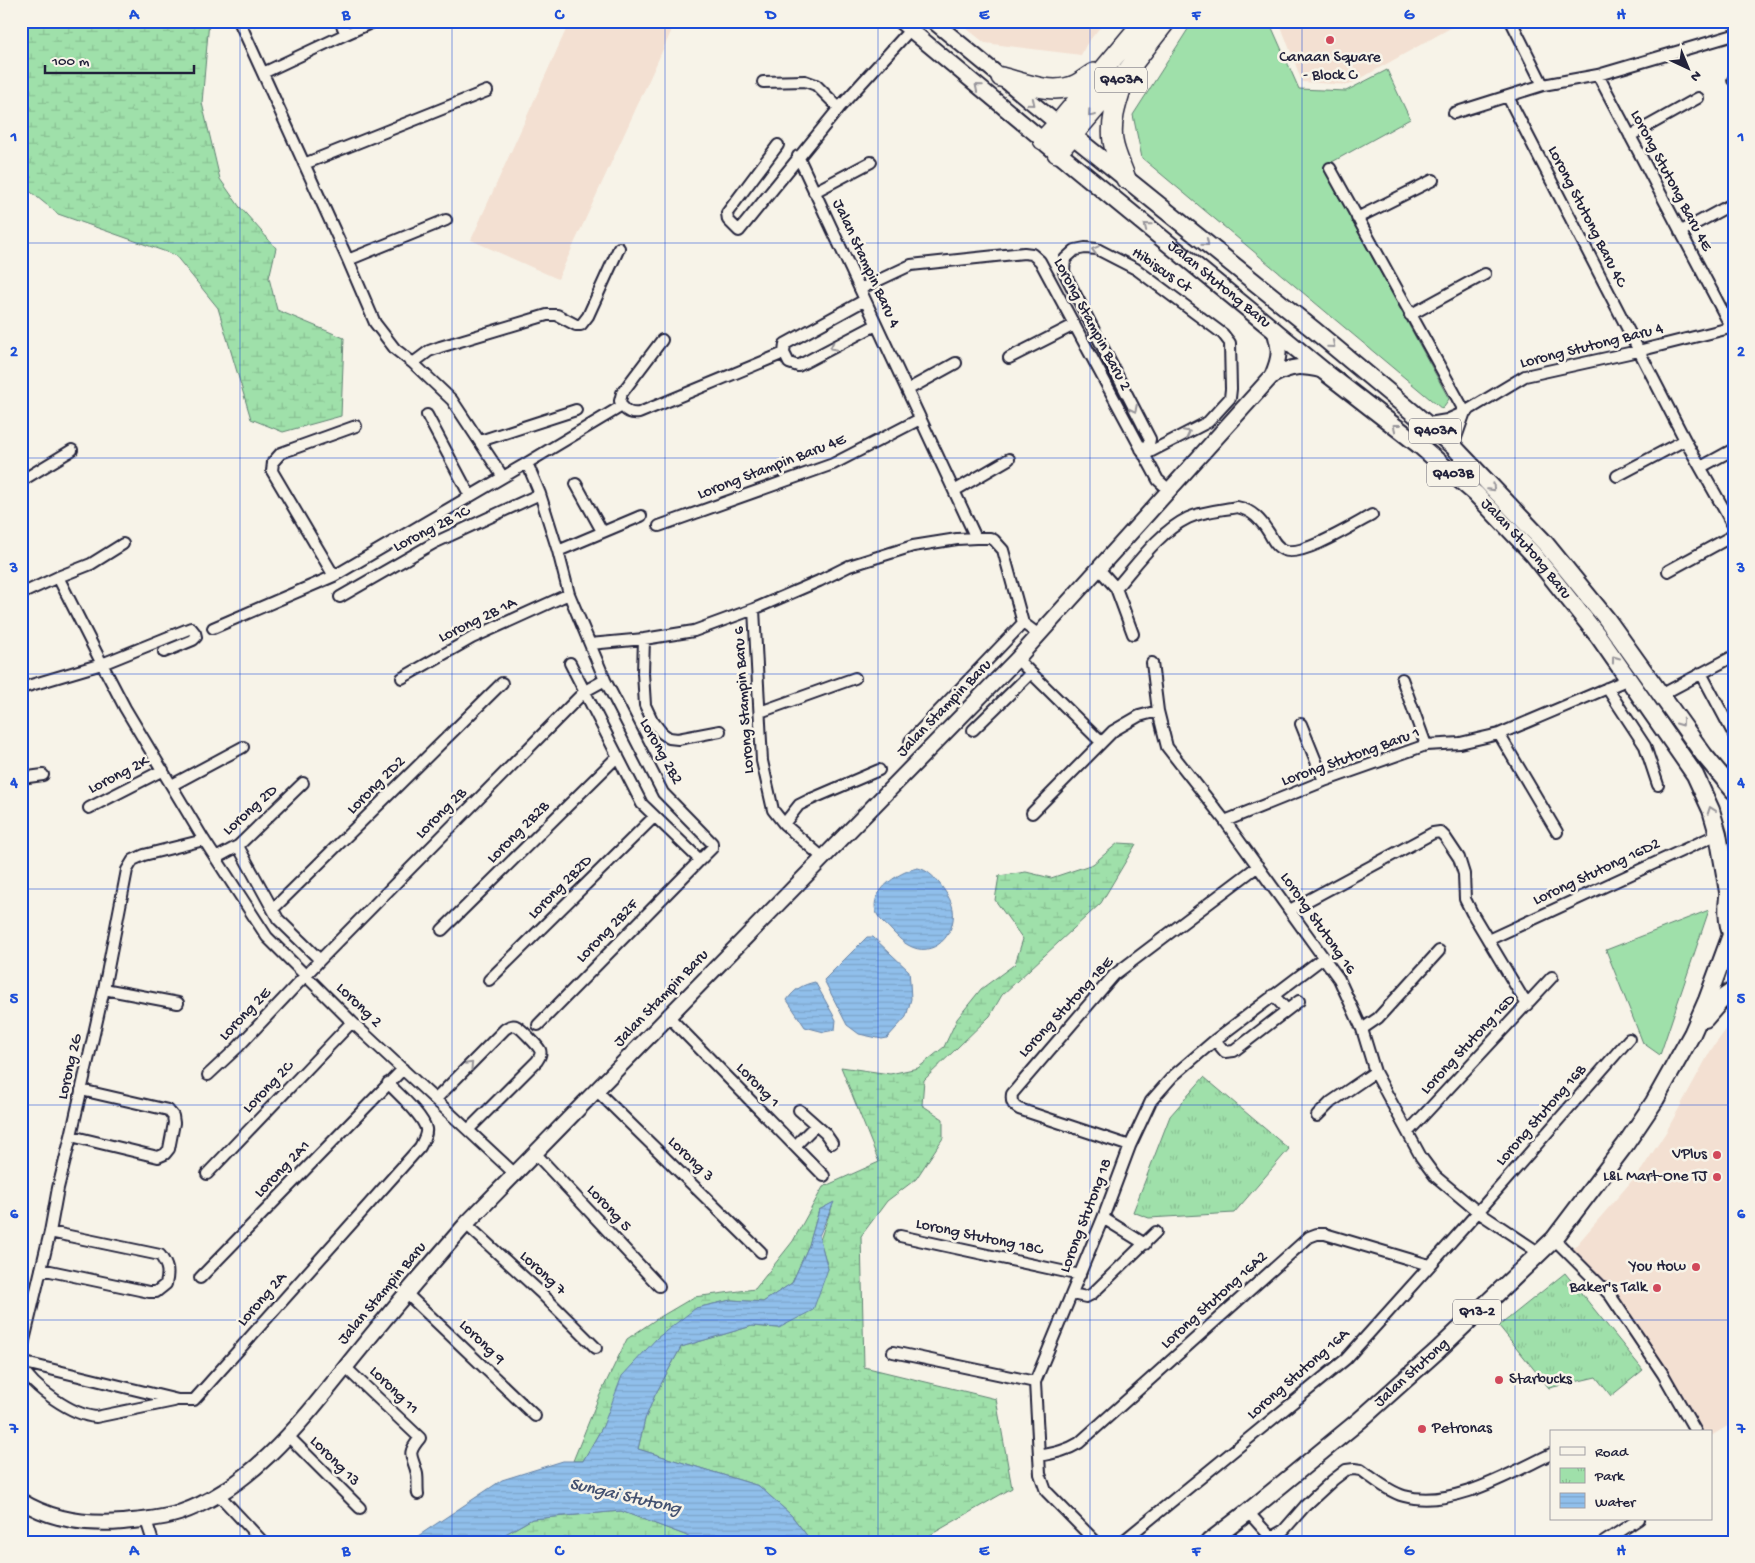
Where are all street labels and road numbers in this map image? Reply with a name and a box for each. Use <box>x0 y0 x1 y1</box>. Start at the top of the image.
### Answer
road number: Q403A <box>1095 68 1147 92</box>
street label: Lorong Stutong Baru 4E <box>1625 107 1716 256</box>
street label: Lorong Stutong Baru 4C <box>1542 143 1630 292</box>
street label: Jalan Stampin Baru 4 <box>827 197 903 332</box>
street label: Jalan Stutong Baru <box>1163 237 1275 333</box>
street label: Hibiscus Ct <box>1127 244 1196 299</box>
street label: Lorong Stampin Baru 2 <box>1048 255 1134 395</box>
street label: Lorong Stutong Baru 4 <box>1518 320 1666 374</box>
road number: Q403A <box>1409 418 1461 444</box>
street label: Lorong Stampin Baru 4E <box>695 431 850 505</box>
road number: Q403B <box>1427 462 1479 486</box>
street label: Jalan Stutong Baru <box>1476 495 1575 604</box>
street label: Lorong 2B 1C <box>390 502 475 557</box>
street label: Lorong 2B 1A <box>436 593 521 648</box>
street label: Lorong Stampin Baru 6 <box>730 625 760 774</box>
street label: Jalan Stampin Baru <box>894 656 997 762</box>
street label: Lorong 2B2 <box>634 716 686 788</box>
street label: Lorong Stutong Baru 1 <box>1279 724 1423 792</box>
street label: Lorong 2K <box>86 752 154 799</box>
street label: Lorong 2D2 <box>344 753 410 819</box>
street label: Lorong 2D <box>220 781 283 840</box>
street label: Lorong 2B <box>412 784 472 844</box>
street label: Lorong 2B2B <box>484 797 555 868</box>
street label: Lorong Stutong 16D2 <box>1530 835 1664 911</box>
street label: Lorong 2B2D <box>525 852 597 924</box>
street label: Lorong Stutong 16 <box>1275 869 1360 979</box>
street label: Lorong 2B2F <box>573 896 643 968</box>
street label: Jalan Stampin Baru <box>611 946 714 1052</box>
street label: Lorong Stutong 18E <box>1016 953 1119 1062</box>
street label: Lorong 2 <box>331 980 385 1033</box>
street label: Lorong 2E <box>216 984 277 1045</box>
street label: Lorong Stutong 16D <box>1418 990 1521 1099</box>
street label: Lorong 2G <box>54 1032 88 1102</box>
street label: Lorong 2C <box>240 1057 299 1118</box>
street label: Lorong 1 <box>731 1060 783 1112</box>
street label: Lorong Stutong 16B <box>1493 1061 1592 1171</box>
street label: Lorong 3 <box>663 1133 717 1187</box>
street label: Lorong 2A1 <box>251 1137 315 1203</box>
street label: Lorong Stutong 18 <box>1057 1156 1118 1276</box>
street label: Lorong 5 <box>582 1182 634 1236</box>
street label: Lorong Stutong 18C <box>914 1215 1046 1261</box>
street label: Jalan Stampin Baru <box>334 1238 432 1349</box>
street label: Lorong 7 <box>515 1248 570 1301</box>
street label: Lorong Stutong 16A2 <box>1158 1248 1272 1354</box>
street label: Lorong 2A <box>234 1268 293 1331</box>
road number: Q13-2 <box>1453 1300 1501 1324</box>
street label: Lorong 9 <box>454 1316 508 1370</box>
street label: Lorong Stutong 16A <box>1244 1324 1355 1425</box>
street label: Jalan Stutong <box>1371 1335 1453 1412</box>
street label: Lorong 11 <box>364 1363 422 1419</box>
street label: Lorong 13 <box>305 1433 363 1491</box>

